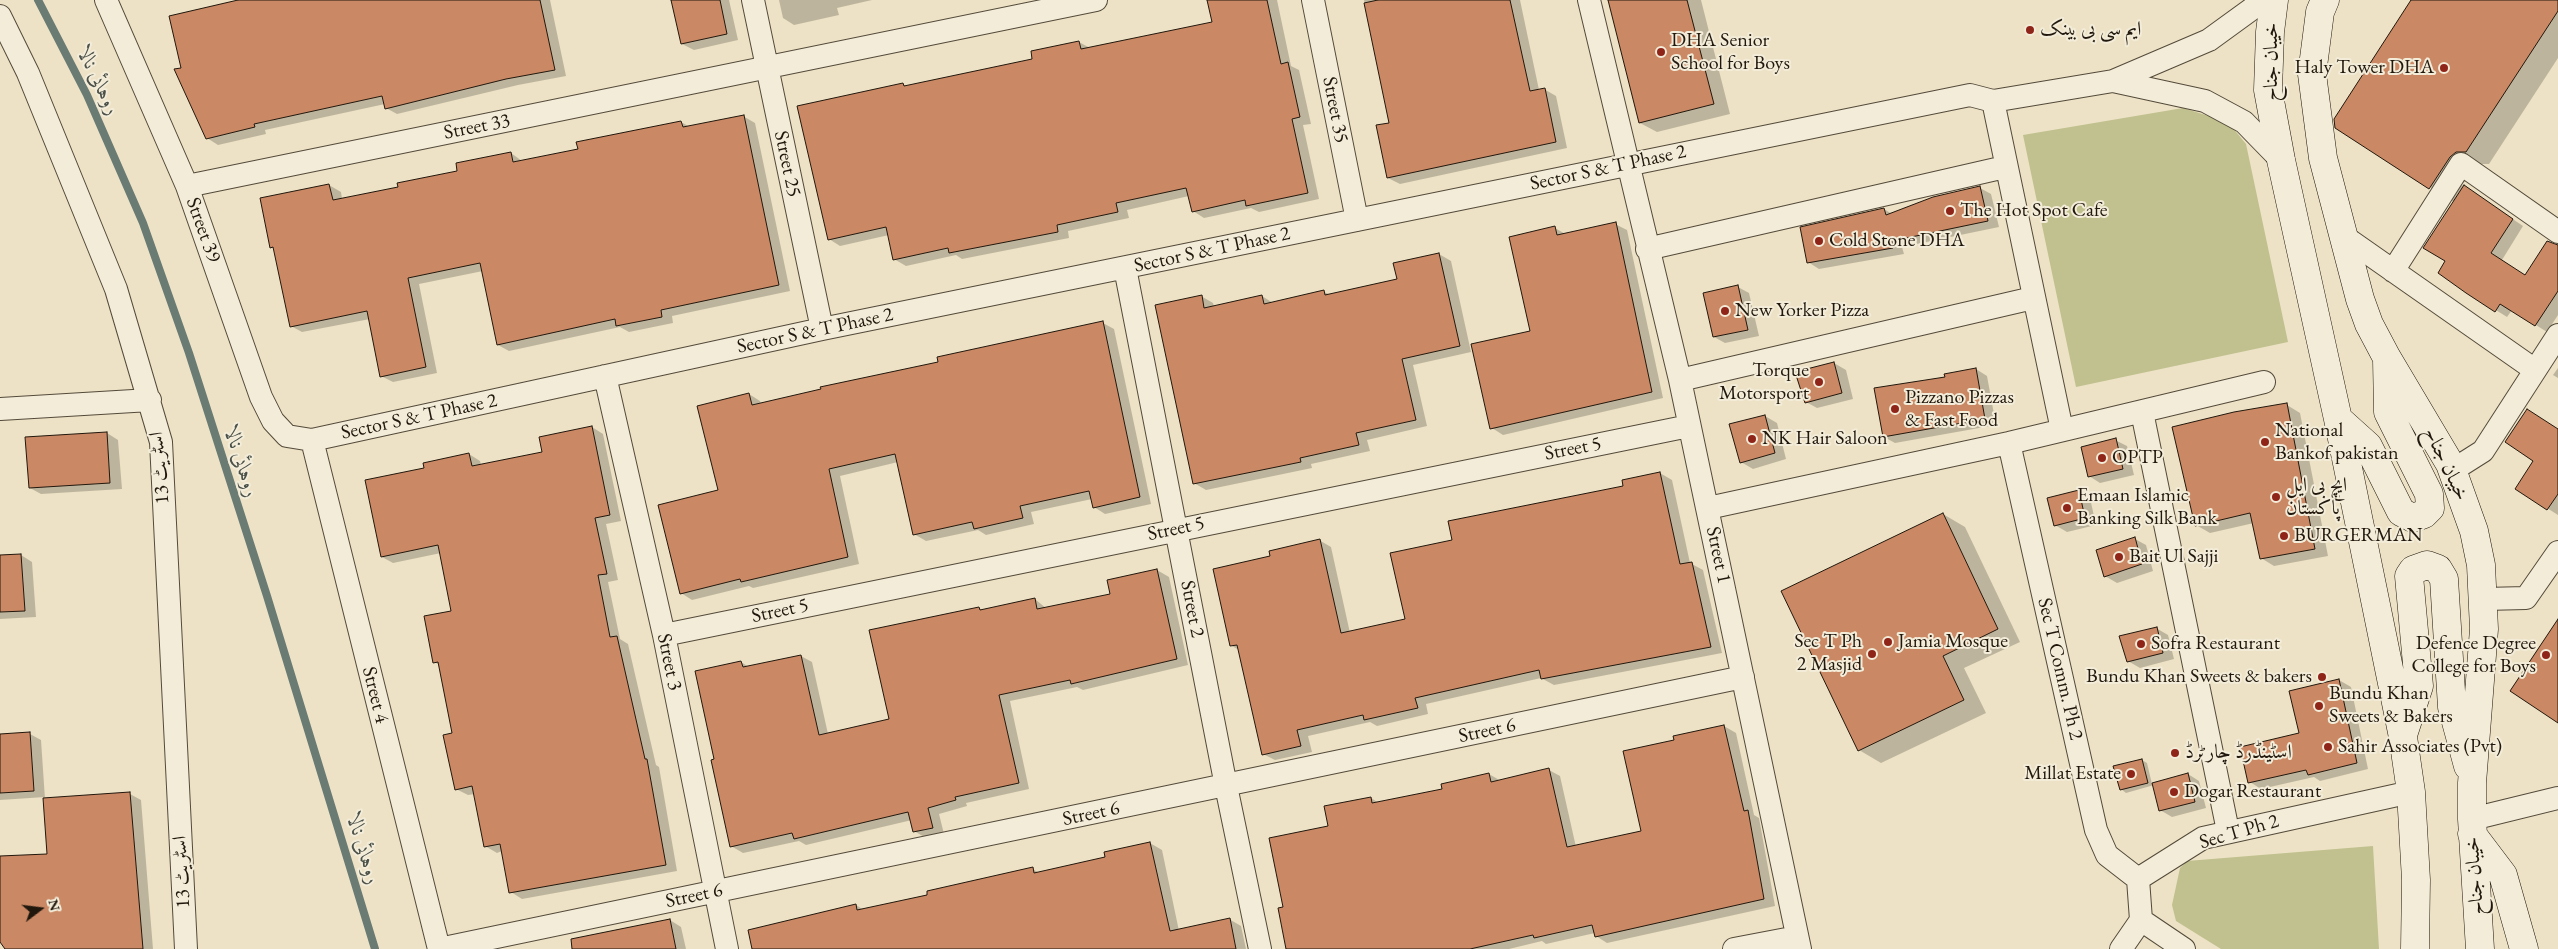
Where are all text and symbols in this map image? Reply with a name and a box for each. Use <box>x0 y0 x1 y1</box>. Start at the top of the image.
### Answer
place label: ایم سی بی بینک <box>2040 18 2141 42</box>
street label: خیبان جناح <box>2260 23 2284 101</box>
marker: ایم سی بی بینک <box>2024 24 2036 36</box>
place label: DHA Senior School for Boys <box>1671 29 1790 76</box>
water label: روہائی نالا <box>71 43 125 119</box>
marker: DHA Senior School for Boys <box>1655 46 1667 58</box>
place label: Haly Tower DHA <box>2295 56 2434 80</box>
marker: Haly Tower DHA <box>2438 62 2450 74</box>
street label: Street 35 <box>1317 75 1353 145</box>
street label: Street 33 <box>442 109 512 145</box>
street label: Street 25 <box>768 129 806 199</box>
street label: Sector S & T Phase 2 <box>1528 140 1688 196</box>
street label: Street 39 <box>180 194 226 266</box>
place label: The Hot Spot Cafe <box>1960 199 2108 223</box>
marker: The Hot Spot Cafe <box>1944 205 1956 217</box>
street label: Sector S & T Phase 2 <box>1132 222 1292 278</box>
place label: Cold Stone DHA <box>1829 229 1965 253</box>
marker: Cold Stone DHA <box>1813 235 1825 247</box>
place label: New Yorker Pizza <box>1735 299 1869 323</box>
street label: Sector S & T Phase 2 <box>735 303 895 359</box>
marker: New Yorker Pizza <box>1719 305 1731 317</box>
place label: Torque Motorsport <box>1719 359 1809 406</box>
marker: Torque Motorsport <box>1813 376 1825 388</box>
place label: Pizzano Pizzas & Fast Food <box>1905 386 2014 433</box>
street label: Sector S & T Phase 2 <box>339 389 499 445</box>
marker: Pizzano Pizzas & Fast Food <box>1889 403 1901 415</box>
place label: National Bankof pakistan <box>2275 419 2398 466</box>
water label: روہائی نالا <box>218 423 264 501</box>
street label: خیبان جناح <box>2418 423 2474 505</box>
place label: NK Hair Saloon <box>1762 427 1888 451</box>
street label: اسٹریٹ 13 <box>145 431 175 505</box>
street label: Street 5 <box>1542 432 1604 466</box>
marker: NK Hair Saloon <box>1746 433 1758 445</box>
marker: National Bankof pakistan <box>2259 436 2271 448</box>
place label: OPTP <box>2112 446 2163 470</box>
marker: OPTP <box>2096 452 2108 464</box>
place label: ایچ بی ایل پاکستان <box>2286 474 2347 521</box>
place label: Emaan Islamic Banking Silk Bank <box>2077 484 2217 531</box>
marker: ایچ بی ایل پاکستان <box>2270 491 2282 503</box>
marker: Emaan Islamic Banking Silk Bank <box>2061 502 2073 514</box>
street label: Street 5 <box>1145 511 1207 547</box>
street label: Street 1 <box>1700 524 1736 586</box>
place label: BURGERMAN <box>2294 524 2423 548</box>
marker: BURGERMAN <box>2278 530 2290 542</box>
place label: Bait Ul Sajji <box>2129 545 2218 569</box>
marker: Bait Ul Sajji <box>2113 551 2125 563</box>
street label: Street 2 <box>1175 578 1209 640</box>
street label: Street 5 <box>749 593 811 629</box>
street label: Sec T Comm. Ph 2 <box>2032 596 2088 742</box>
place label: Sec T Ph 2 Masjid <box>1794 630 1862 677</box>
place label: Jamia Mosque <box>1898 630 2008 654</box>
street label: Street 3 <box>651 631 687 693</box>
place label: Sofra Restaurant <box>2151 632 2280 656</box>
place label: Defence Degree College for Boys <box>2412 632 2536 679</box>
marker: Jamia Mosque <box>1882 636 1894 648</box>
marker: Sofra Restaurant <box>2135 638 2147 650</box>
marker: Sec T Ph 2 Masjid <box>1866 648 1878 660</box>
marker: Defence Degree College for Boys <box>2540 649 2552 661</box>
street label: Street 4 <box>356 664 394 726</box>
place label: Bundu Khan Sweets & bakers <box>2086 665 2312 689</box>
marker: Bundu Khan Sweets & bakers <box>2316 671 2328 683</box>
place label: Bundu Khan Sweets & Bakers <box>2329 682 2453 729</box>
marker: Bundu Khan Sweets & Bakers <box>2313 700 2325 712</box>
street label: Street 6 <box>1456 713 1518 749</box>
place label: Sahir Associates (Pvt) <box>2338 735 2502 759</box>
place label: اسٹینڈرڈ چارٹرڈ <box>2185 741 2292 765</box>
marker: Sahir Associates (Pvt) <box>2322 741 2334 753</box>
marker: اسٹینڈرڈ چارٹرڈ <box>2169 747 2181 759</box>
place label: Millat Estate <box>2024 762 2121 786</box>
marker: Millat Estate <box>2125 768 2137 780</box>
place label: Dogar Restaurant <box>2184 780 2321 804</box>
marker: Dogar Restaurant <box>2168 786 2180 798</box>
street label: Street 6 <box>1060 796 1122 832</box>
street label: Sec T Ph 2 <box>2197 809 2281 855</box>
water label: روہائی نالا <box>340 810 386 888</box>
street label: اسٹریٹ 13 <box>168 835 196 909</box>
street label: خیبان جناح <box>2460 836 2490 916</box>
street label: Street 6 <box>663 878 725 914</box>
north arrow <box>15 884 65 934</box>
text: N <box>44 897 65 913</box>

